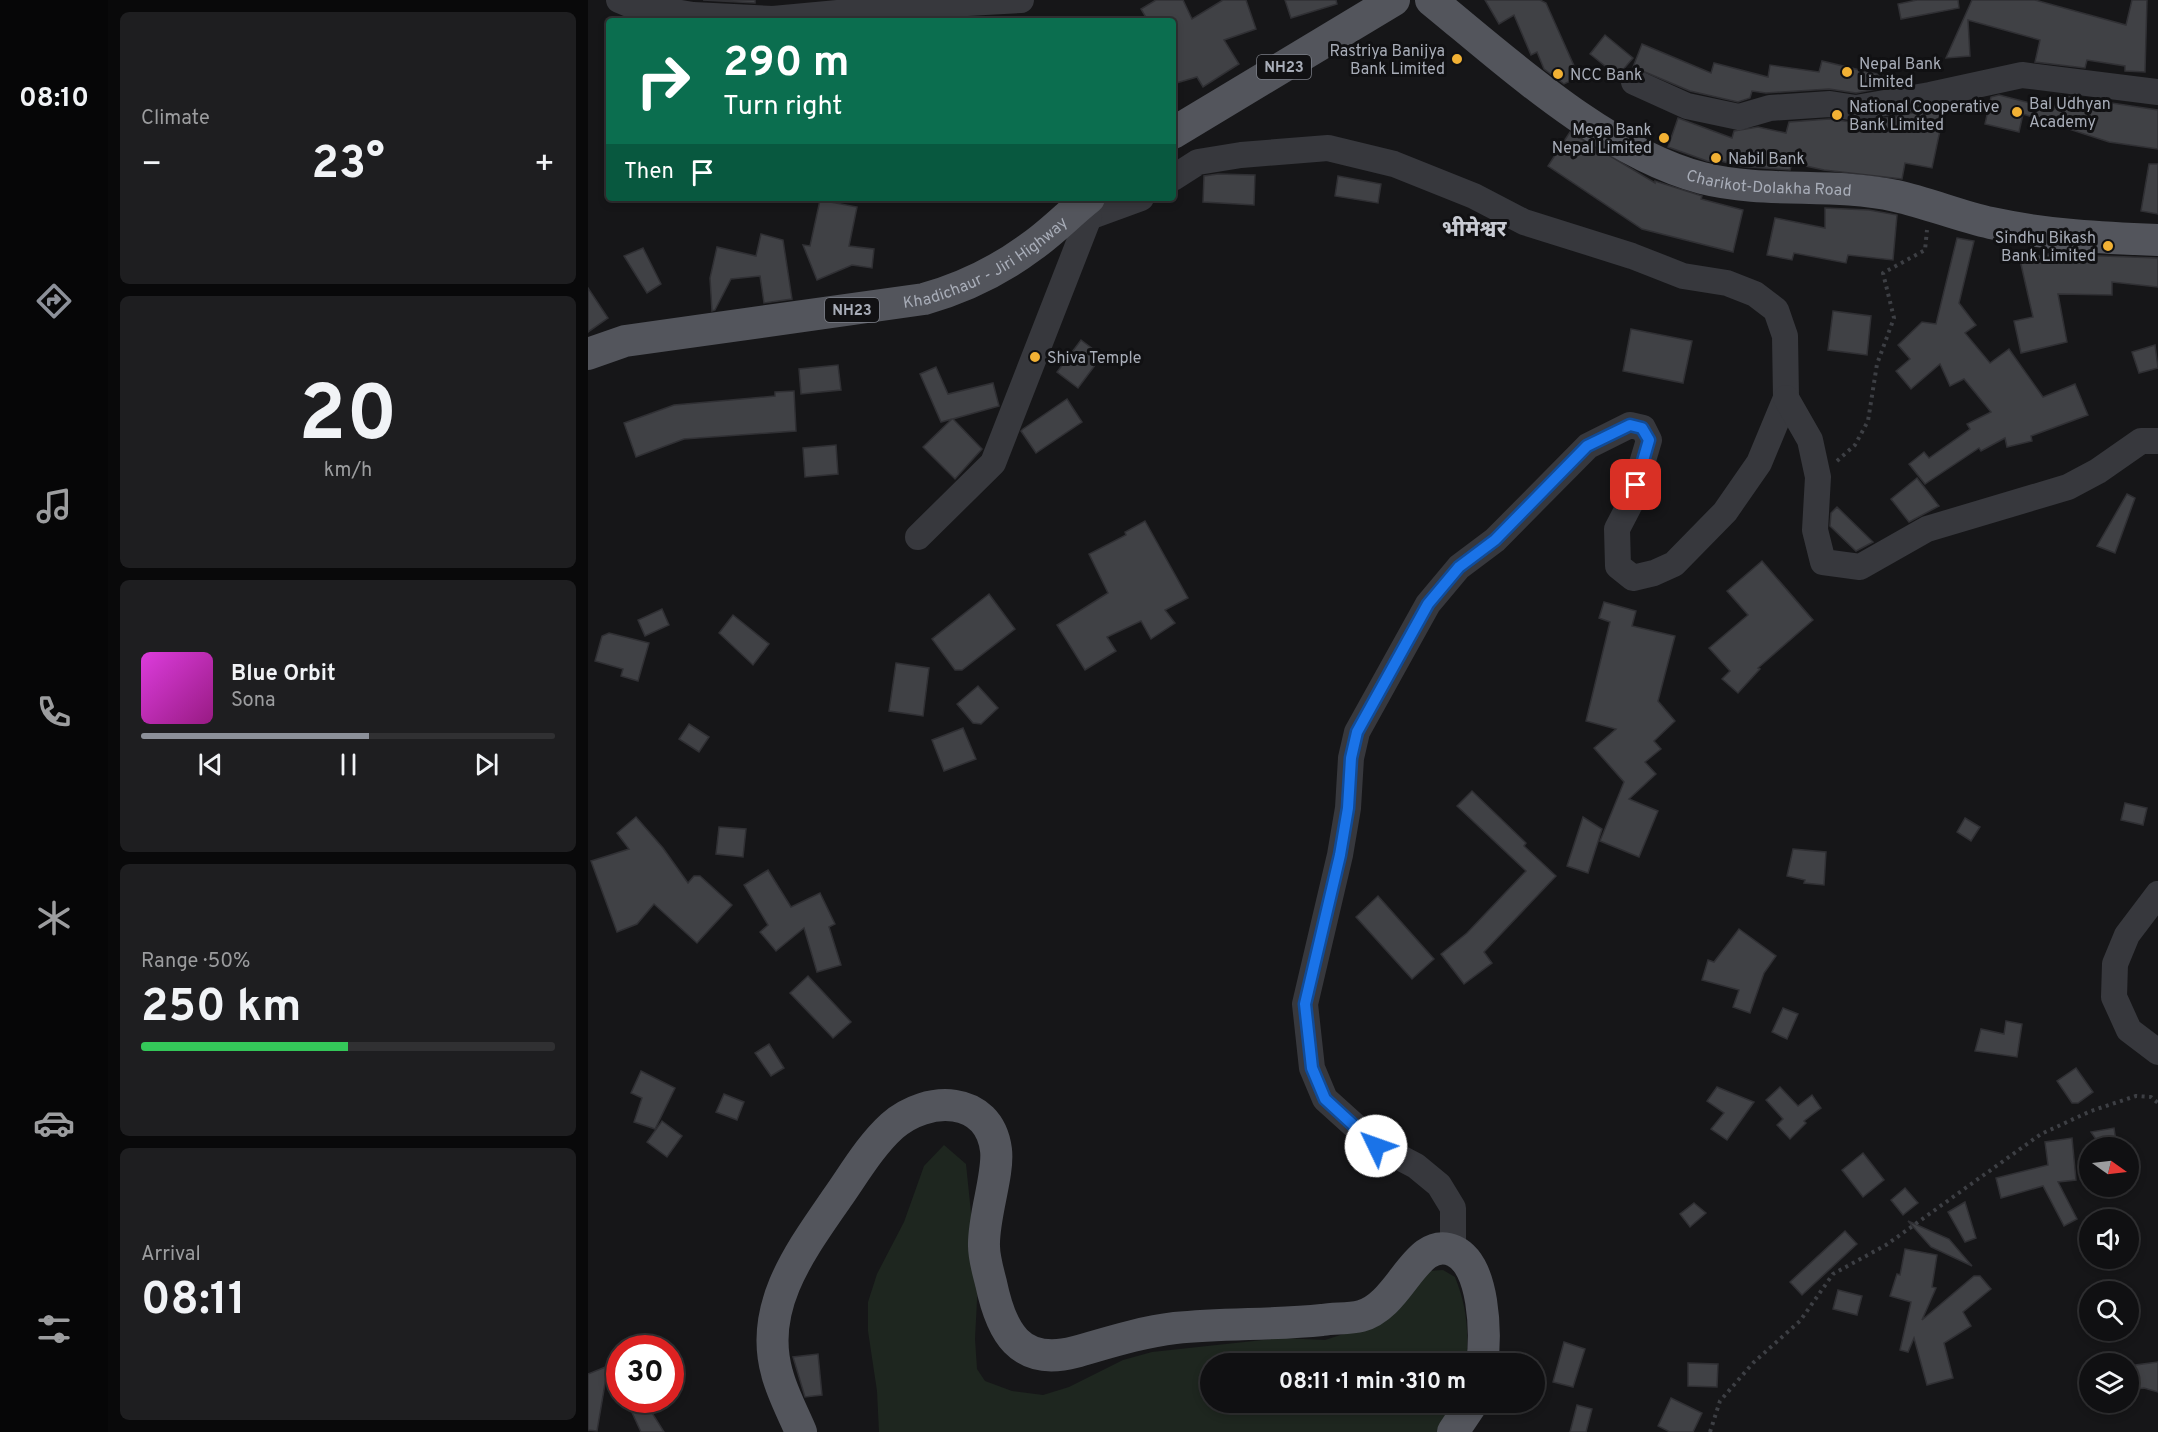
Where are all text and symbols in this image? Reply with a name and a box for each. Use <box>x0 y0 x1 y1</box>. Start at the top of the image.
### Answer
text: 290 m <box>723 38 850 91</box>
icon: right <box>624 42 702 120</box>
place label: Rastriya Banijya Bank Limited <box>1329 42 1445 80</box>
marker: Rastriya Banijya Bank Limited <box>1450 52 1464 66</box>
road number: NH23 <box>1257 55 1311 79</box>
place label: Nepal Bank Limited <box>1859 55 1942 93</box>
marker: Nepal Bank Limited <box>1840 65 1854 79</box>
place label: NCC Bank <box>1570 66 1642 86</box>
marker: NCC Bank <box>1551 67 1565 81</box>
text: 08:10 <box>19 82 89 116</box>
text: Turn right <box>723 90 842 124</box>
place label: Bal Udhyan Academy <box>2029 95 2111 133</box>
place label: National Cooperative Bank Limited <box>1849 98 1999 136</box>
marker: Bal Udhyan Academy <box>2010 105 2024 119</box>
text: Climate <box>141 106 210 132</box>
marker: National Cooperative Bank Limited <box>1830 108 1844 122</box>
place label: Mega Bank Nepal Limited <box>1552 121 1652 159</box>
marker: Mega Bank Nepal Limited <box>1657 131 1671 145</box>
text: 23° <box>311 137 385 194</box>
text: − <box>141 145 162 187</box>
text: + <box>534 145 555 187</box>
place label: Nabil Bank <box>1728 150 1805 170</box>
marker: Nabil Bank <box>1709 151 1723 165</box>
icon: arrive <box>686 156 719 189</box>
text: Then <box>624 159 674 186</box>
street label: Charikot-Dolakha Road <box>1684 166 1852 202</box>
street label: Khadichaur - Jiri Highway <box>902 213 1072 314</box>
district label: भीमेश्वर <box>1442 216 1508 244</box>
place label: Sindhu Bikash Bank Limited <box>1995 229 2096 267</box>
marker: Sindhu Bikash Bank Limited <box>2101 239 2115 253</box>
icon: directions <box>33 280 75 322</box>
road number: NH23 <box>825 298 879 322</box>
place label: Shiva Temple <box>1047 349 1141 369</box>
marker: Shiva Temple <box>1028 350 1042 364</box>
text: 20 <box>299 369 397 468</box>
text: km/h <box>324 458 372 484</box>
pin <box>1610 459 1661 510</box>
icon: arrive <box>1619 468 1652 501</box>
icon: music <box>33 485 75 527</box>
text: Blue Orbit <box>231 661 336 688</box>
text: Sona <box>231 688 276 714</box>
icon: phone <box>33 691 75 733</box>
icon: previous <box>194 748 227 781</box>
icon: pause <box>332 748 365 781</box>
icon: next <box>470 748 503 781</box>
icon: climate <box>33 897 75 939</box>
text: Range · 50% <box>141 949 250 975</box>
text: 250 km <box>141 980 301 1037</box>
icon: car <box>33 1102 75 1144</box>
position arrow <box>1344 1114 1408 1178</box>
north arrow <box>2079 1137 2139 1197</box>
map controls <box>2079 1137 2139 1413</box>
button: sound <box>2079 1209 2139 1269</box>
text: Arrival <box>141 1242 201 1268</box>
text: 08:11 <box>141 1273 246 1330</box>
button: search <box>2079 1281 2139 1341</box>
icon: filters <box>33 1308 75 1350</box>
speed limit sign: 30 <box>606 1335 684 1413</box>
button: layers <box>2079 1353 2139 1413</box>
text: 08:11 · 1 min · 310 m <box>1279 1369 1466 1396</box>

